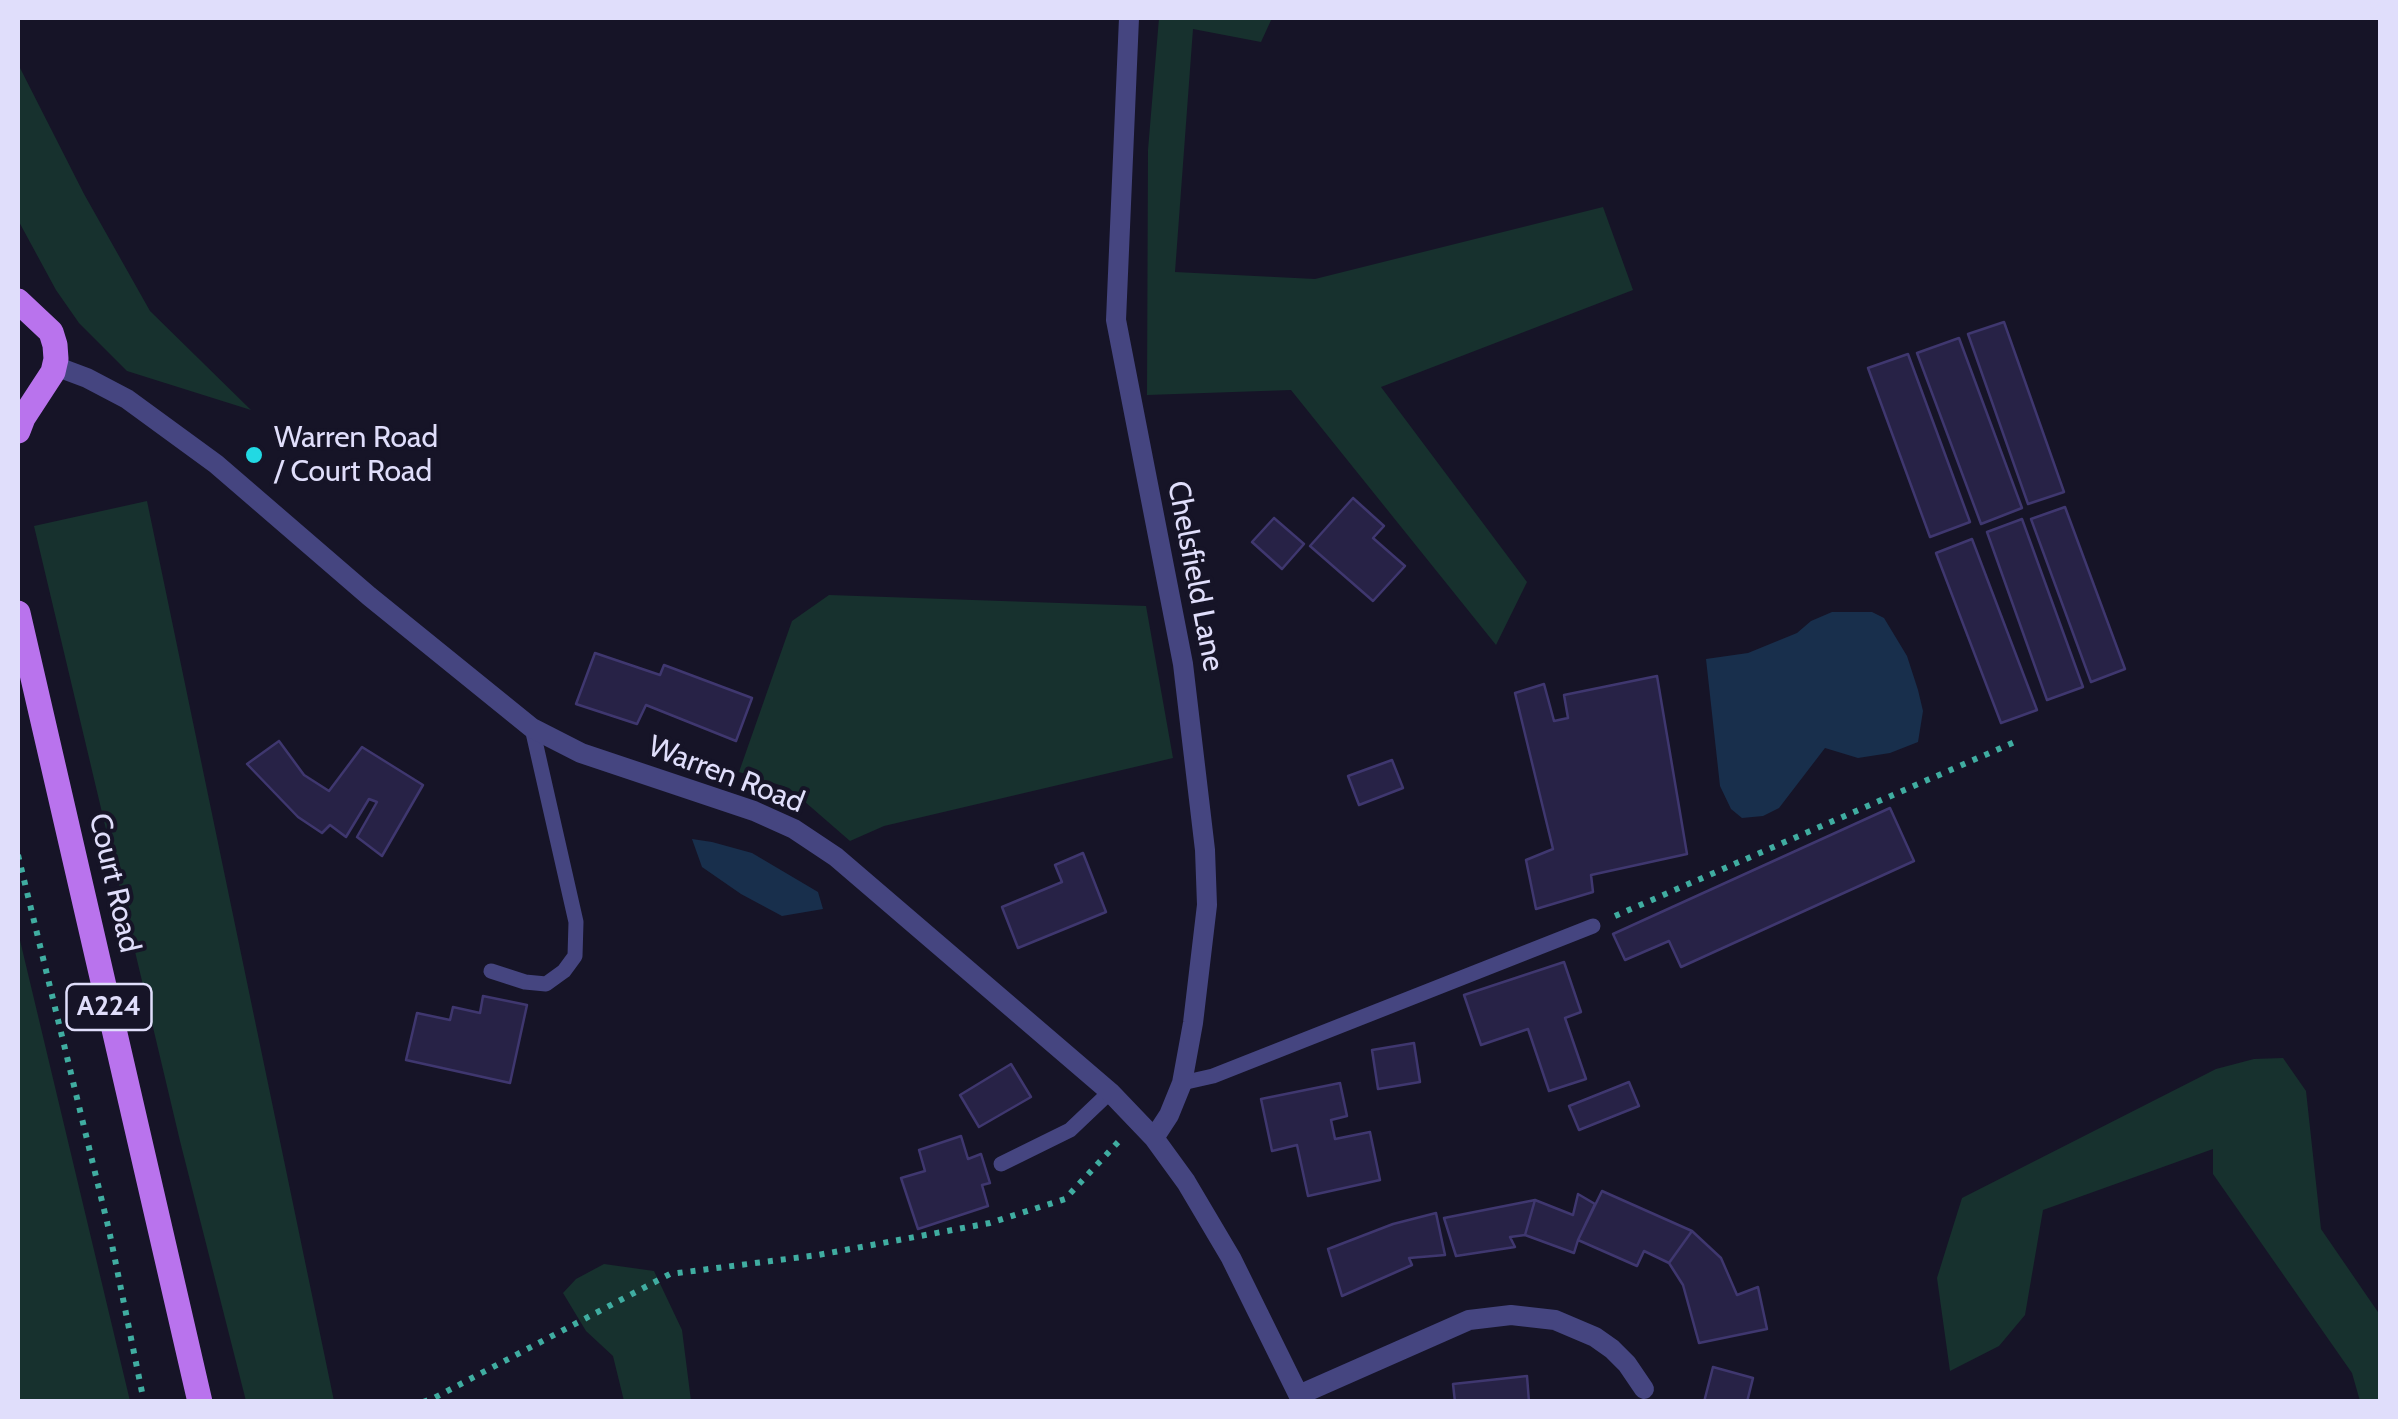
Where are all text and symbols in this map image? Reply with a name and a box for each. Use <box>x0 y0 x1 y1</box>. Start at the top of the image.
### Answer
place label: Warren Road / Court Road <box>274 420 438 490</box>
marker: Warren Road / Court Road <box>243 444 265 466</box>
street label: Chelsfield Lane <box>1159 478 1231 674</box>
street label: Warren Road <box>643 729 809 821</box>
street label: Court Road <box>81 810 147 956</box>
road number: A224 <box>66 984 152 1030</box>

